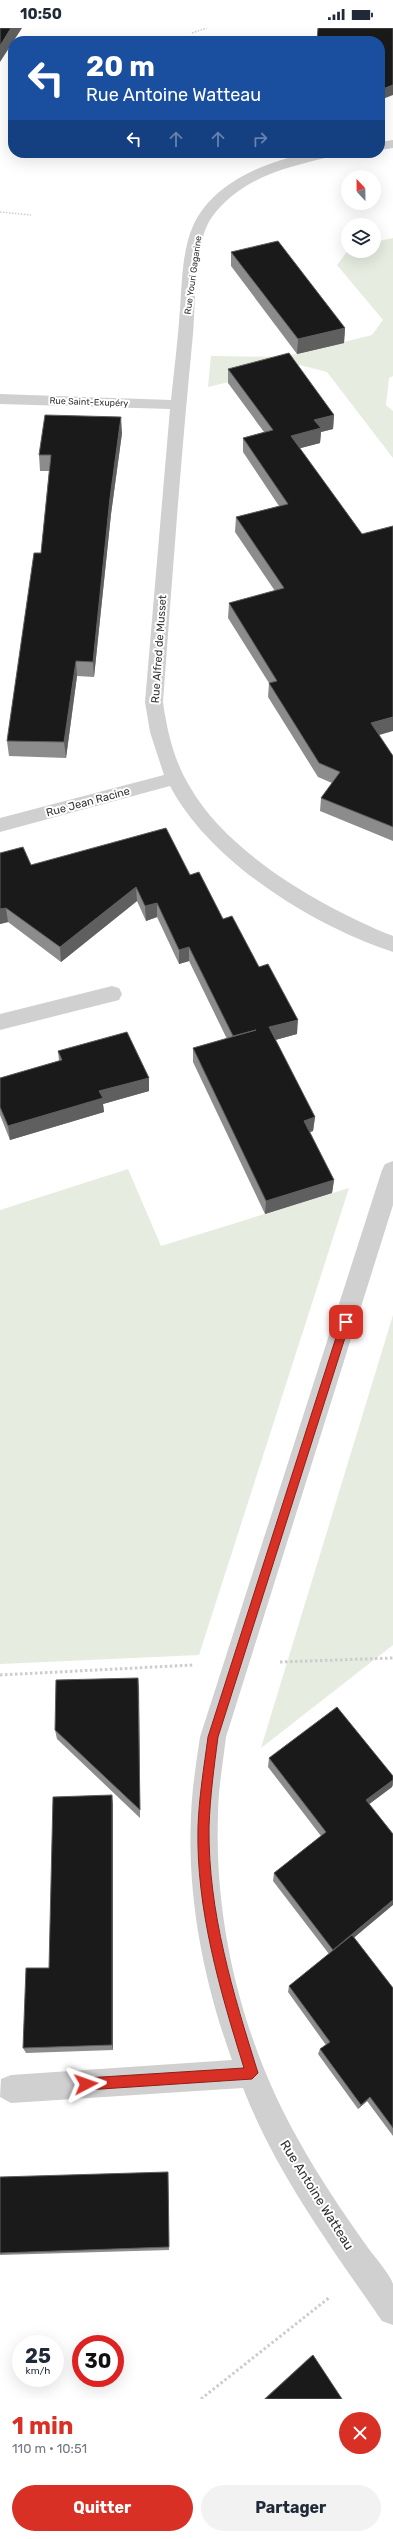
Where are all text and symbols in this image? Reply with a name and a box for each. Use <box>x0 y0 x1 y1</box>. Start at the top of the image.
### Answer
text: 10:50 <box>20 5 62 23</box>
text: 20 m <box>86 50 155 83</box>
icon: left <box>20 52 72 104</box>
text: Rue Antoine Watteau <box>86 84 261 106</box>
icon: left <box>123 128 145 150</box>
icon: ahead <box>165 128 187 150</box>
icon: ahead <box>207 128 229 150</box>
icon: right <box>249 128 271 150</box>
north arrow <box>341 170 381 210</box>
map controls <box>341 170 381 258</box>
button: layers <box>341 218 381 258</box>
street label: Rue Youri Gagarine <box>183 235 203 315</box>
street label: Rue Saint-Exupéry <box>49 396 129 408</box>
street label: Rue Alfred de Musset <box>149 594 169 704</box>
street label: Rue Jean Racine <box>45 785 131 819</box>
pin <box>329 1305 363 1339</box>
icon: arrive <box>335 1311 357 1333</box>
position arrow <box>65 2063 107 2105</box>
street label: Rue Antoine Watteau <box>277 2137 357 2253</box>
speed limit sign: 30 <box>72 2335 124 2387</box>
text: 25 <box>25 2344 51 2368</box>
text: km/h <box>26 2365 50 2377</box>
text: 1 min <box>12 2412 73 2440</box>
button: close <box>339 2412 381 2454</box>
text: 110 m · 10:51 <box>12 2441 87 2456</box>
button: Quitter <box>12 2485 193 2531</box>
button: Partager <box>201 2485 381 2531</box>

